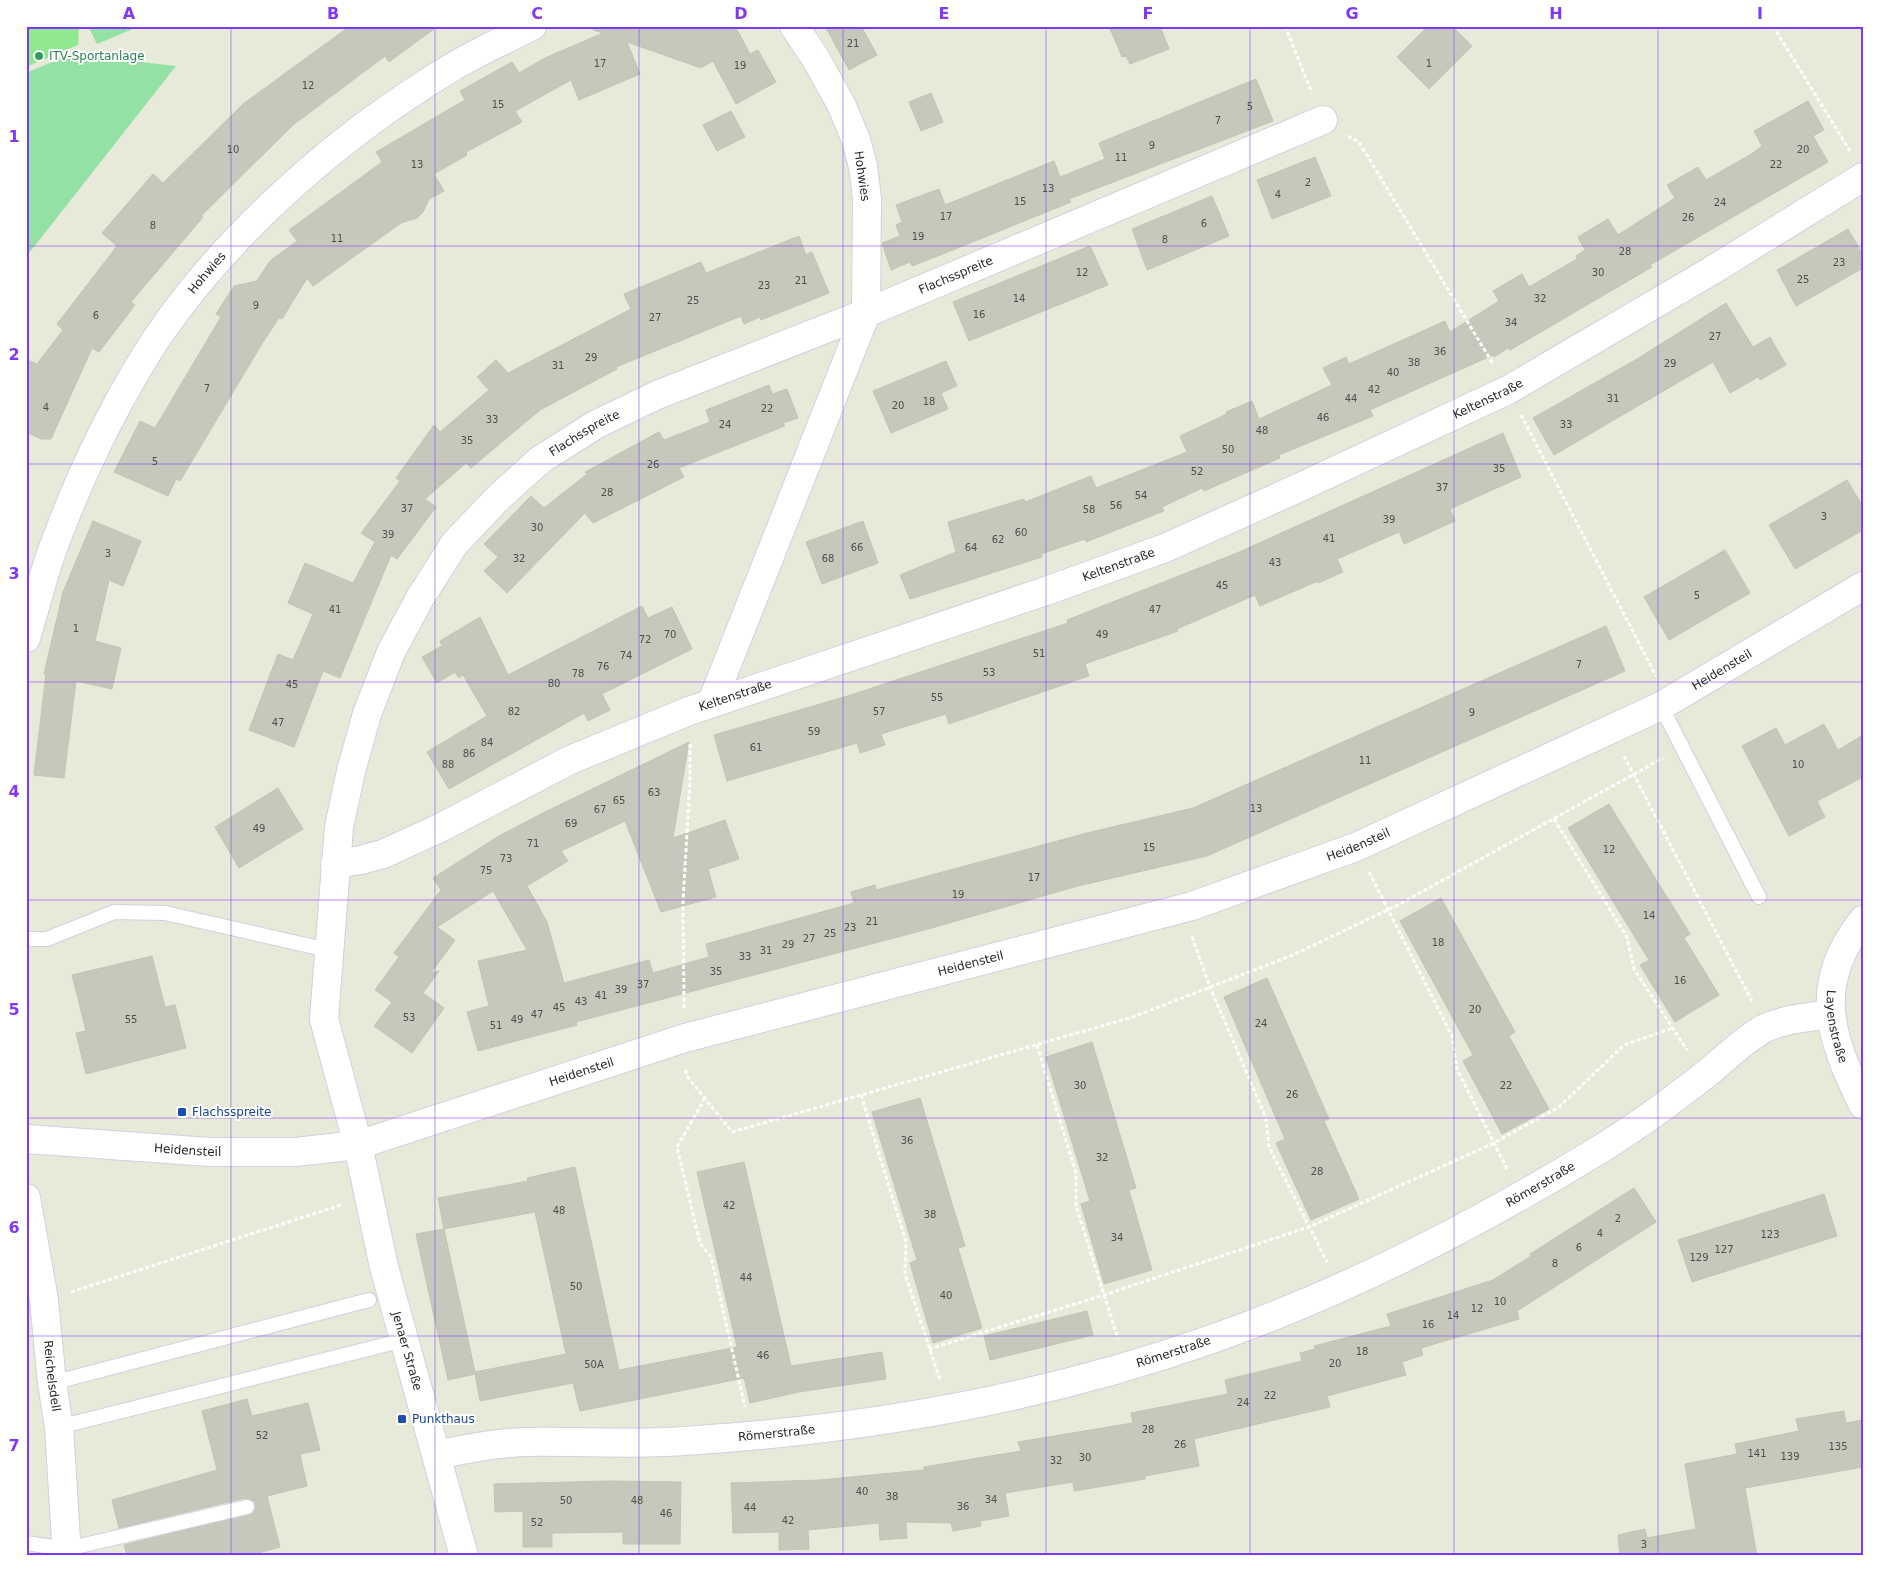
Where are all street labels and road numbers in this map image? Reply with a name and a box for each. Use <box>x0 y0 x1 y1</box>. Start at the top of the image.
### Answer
street label: Hohwies <box>852 150 872 202</box>
street label: Hohwies <box>185 249 229 297</box>
street label: Flachsspreite <box>916 253 995 297</box>
street label: Keltenstraße <box>1451 376 1525 422</box>
street label: Flachsspreite <box>547 407 622 459</box>
street label: Keltenstraße <box>1081 545 1157 584</box>
street label: Heidensteil <box>1689 647 1755 693</box>
street label: Keltenstraße <box>697 677 774 714</box>
street label: Heidensteil <box>1325 825 1392 864</box>
street label: Heidensteil <box>936 948 1005 979</box>
street label: Layenstraße <box>1824 989 1850 1065</box>
street label: Heidensteil <box>547 1055 616 1089</box>
street label: Heidensteil <box>153 1141 221 1159</box>
street label: Römerstraße <box>1503 1159 1577 1210</box>
street label: Jenaer Straße <box>389 1309 425 1392</box>
street label: Römerstraße <box>1135 1333 1213 1370</box>
street label: Reichelsdell <box>41 1340 63 1413</box>
street label: Römerstraße <box>737 1422 816 1444</box>

